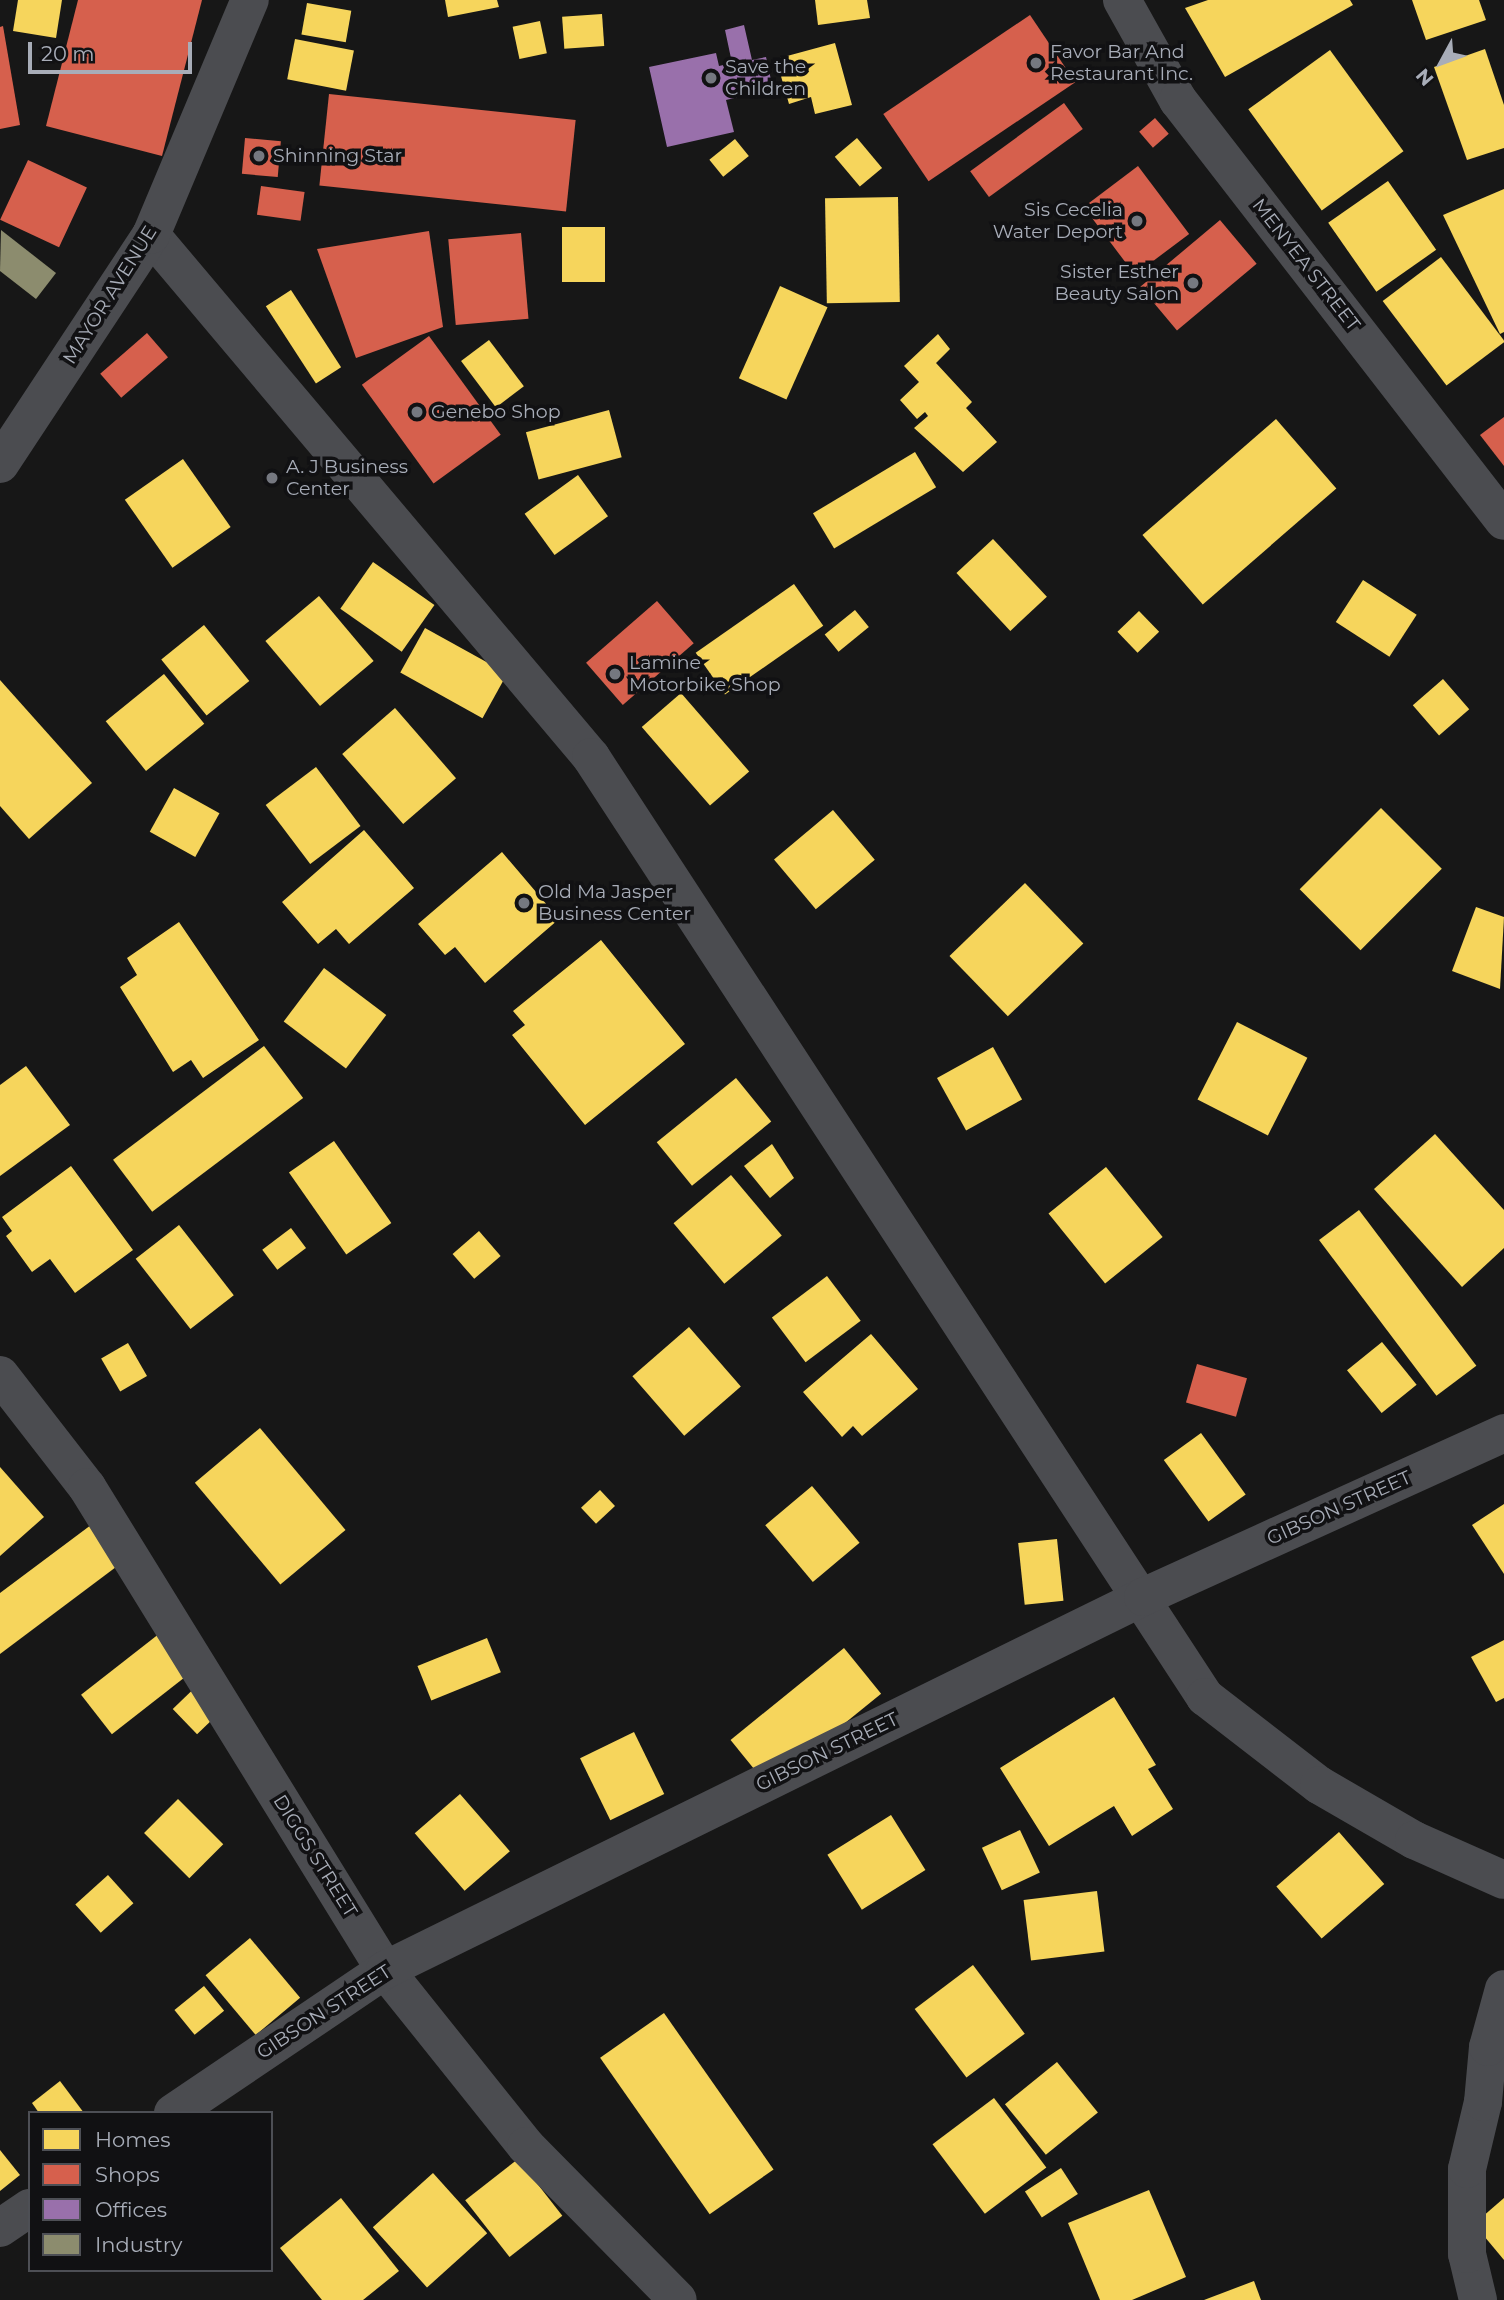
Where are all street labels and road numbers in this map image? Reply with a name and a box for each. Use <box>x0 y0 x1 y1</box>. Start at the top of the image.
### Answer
street label: MENYEA STREET <box>1247 194 1365 336</box>
street label: MAYOR AVENUE <box>58 222 162 368</box>
street label: GIBSON STREET <box>1263 1466 1415 1550</box>
street label: GIBSON STREET <box>752 1708 902 1796</box>
street label: DIGGS STREET <box>268 1791 362 1921</box>
street label: GIBSON STREET <box>253 1960 395 2064</box>

